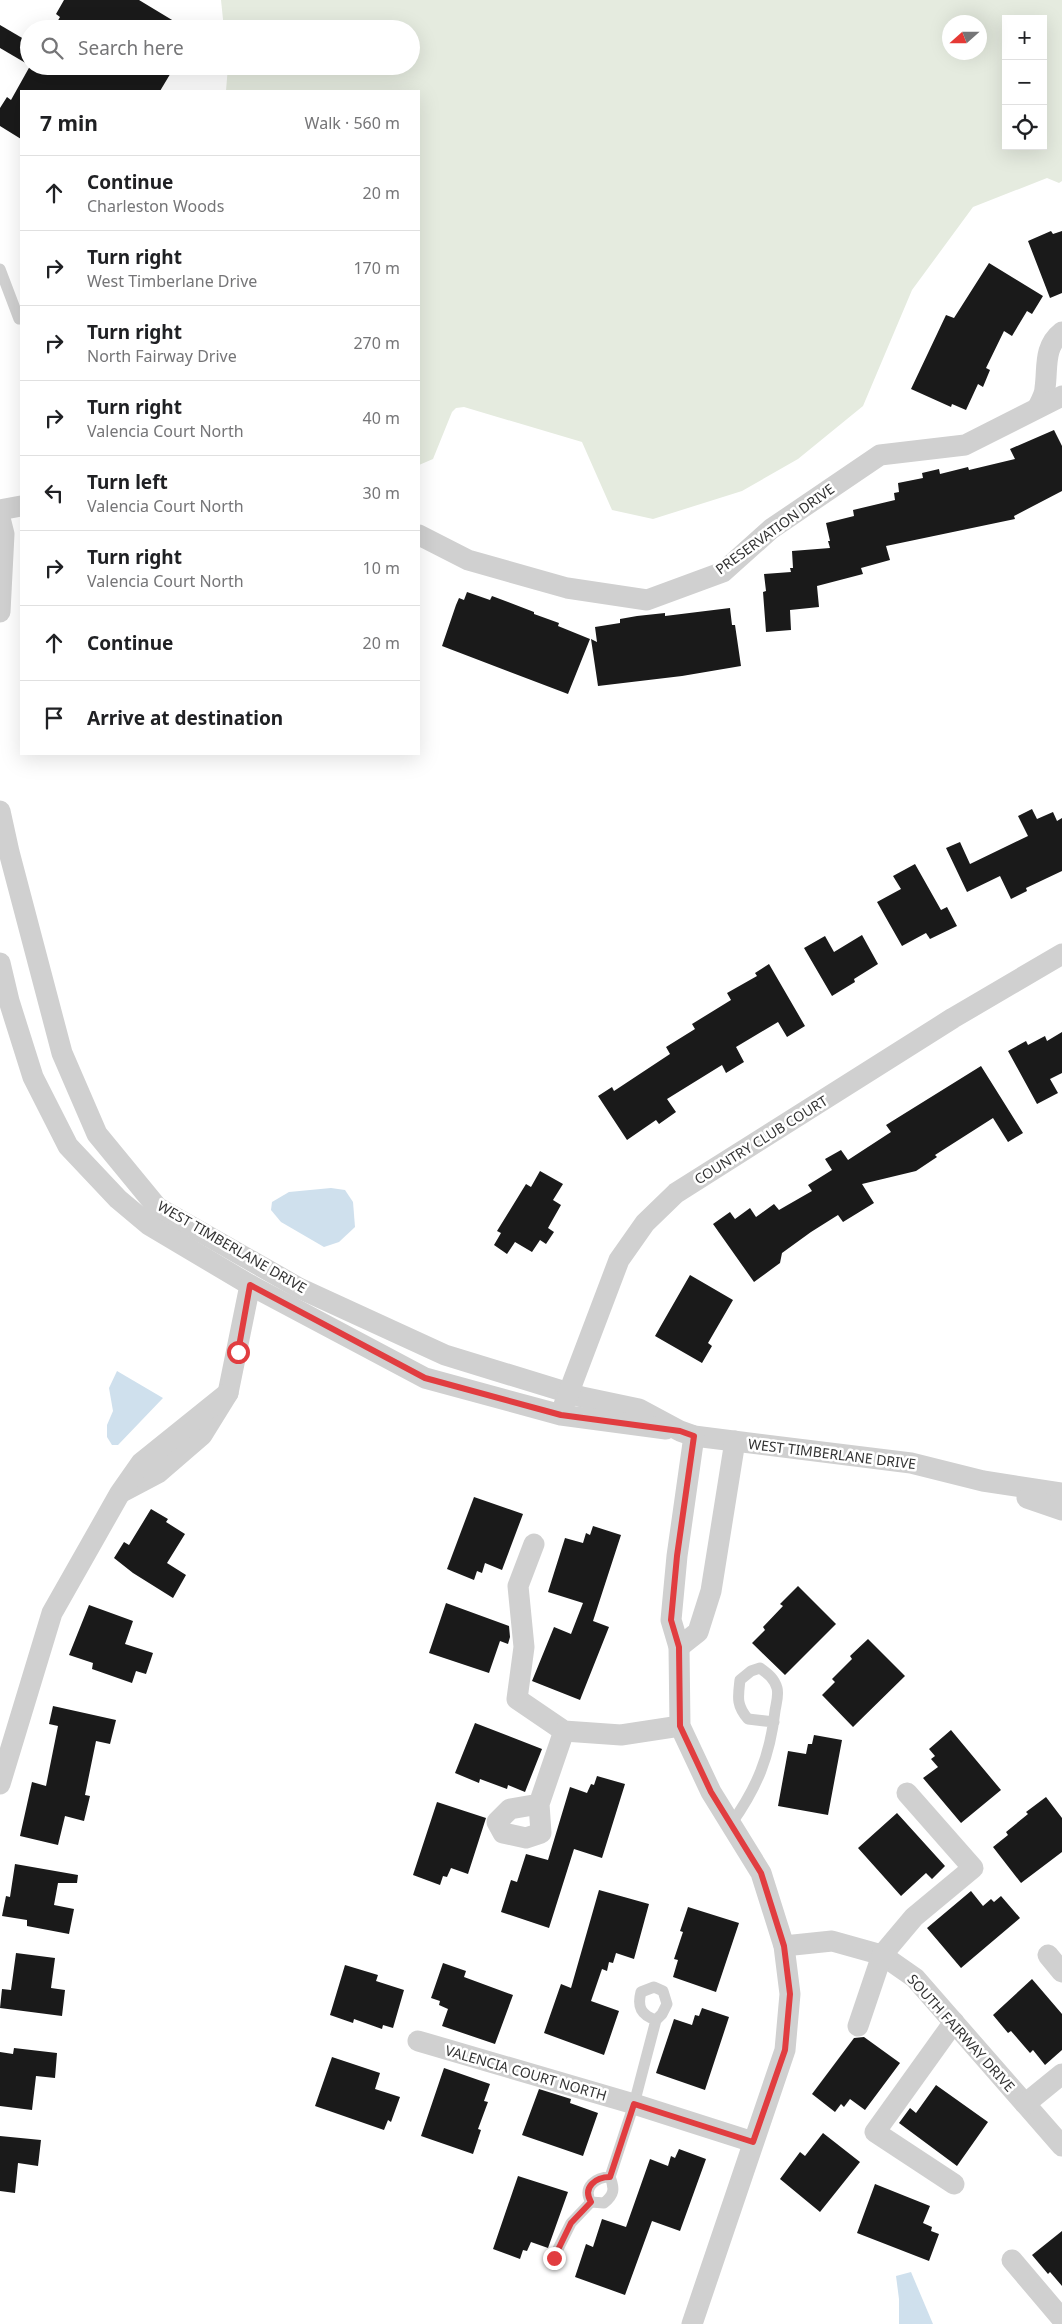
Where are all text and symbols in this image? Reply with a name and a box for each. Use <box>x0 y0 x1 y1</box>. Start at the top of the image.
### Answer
north arrow <box>942 15 987 60</box>
map controls <box>1002 15 1047 150</box>
button: + <box>1002 15 1047 60</box>
search box <box>20 20 420 75</box>
icon: search <box>38 34 66 62</box>
text: Search here <box>78 35 184 61</box>
button: − <box>1002 60 1047 105</box>
button: locate <box>1002 105 1047 150</box>
text: 7 min <box>40 109 98 137</box>
text: Walk · 560 m <box>305 112 400 134</box>
text: Continue <box>87 169 173 195</box>
icon: ahead <box>40 179 68 207</box>
text: 20 m <box>363 182 400 204</box>
text: Charleston Woods <box>87 195 224 217</box>
text: Turn right <box>87 244 182 270</box>
icon: right <box>40 254 68 282</box>
text: 170 m <box>353 257 400 279</box>
text: West Timberlane Drive <box>87 270 257 292</box>
text: Turn right <box>87 319 182 345</box>
icon: right <box>40 329 68 357</box>
text: 270 m <box>353 332 400 354</box>
text: North Fairway Drive <box>87 345 237 367</box>
text: Turn right <box>87 394 182 420</box>
icon: right <box>40 404 68 432</box>
text: 40 m <box>363 407 400 429</box>
text: Valencia Court North <box>87 420 244 442</box>
text: Turn left <box>87 469 168 495</box>
icon: left <box>40 479 68 507</box>
street label: PRESERVATION DRIVE <box>711 479 838 578</box>
text: 30 m <box>363 482 400 504</box>
text: Valencia Court North <box>87 495 244 517</box>
text: Turn right <box>87 544 182 570</box>
icon: right <box>40 554 68 582</box>
text: 10 m <box>363 557 400 579</box>
text: Valencia Court North <box>87 570 244 592</box>
icon: ahead <box>40 629 68 657</box>
text: Continue <box>87 630 173 656</box>
text: 20 m <box>363 632 400 654</box>
icon: arrive <box>40 704 68 732</box>
text: Arrive at destination <box>87 705 283 731</box>
street label: COUNTRY CLUB COURT <box>691 1091 831 1188</box>
street label: WEST TIMBERLANE DRIVE <box>154 1196 310 1297</box>
route start <box>227 1341 250 1364</box>
street label: WEST TIMBERLANE DRIVE <box>747 1434 917 1473</box>
street label: SOUTH FAIRWAY DRIVE <box>903 1970 1019 2096</box>
street label: VALENCIA COURT NORTH <box>443 2040 609 2105</box>
route end <box>543 2247 566 2270</box>

